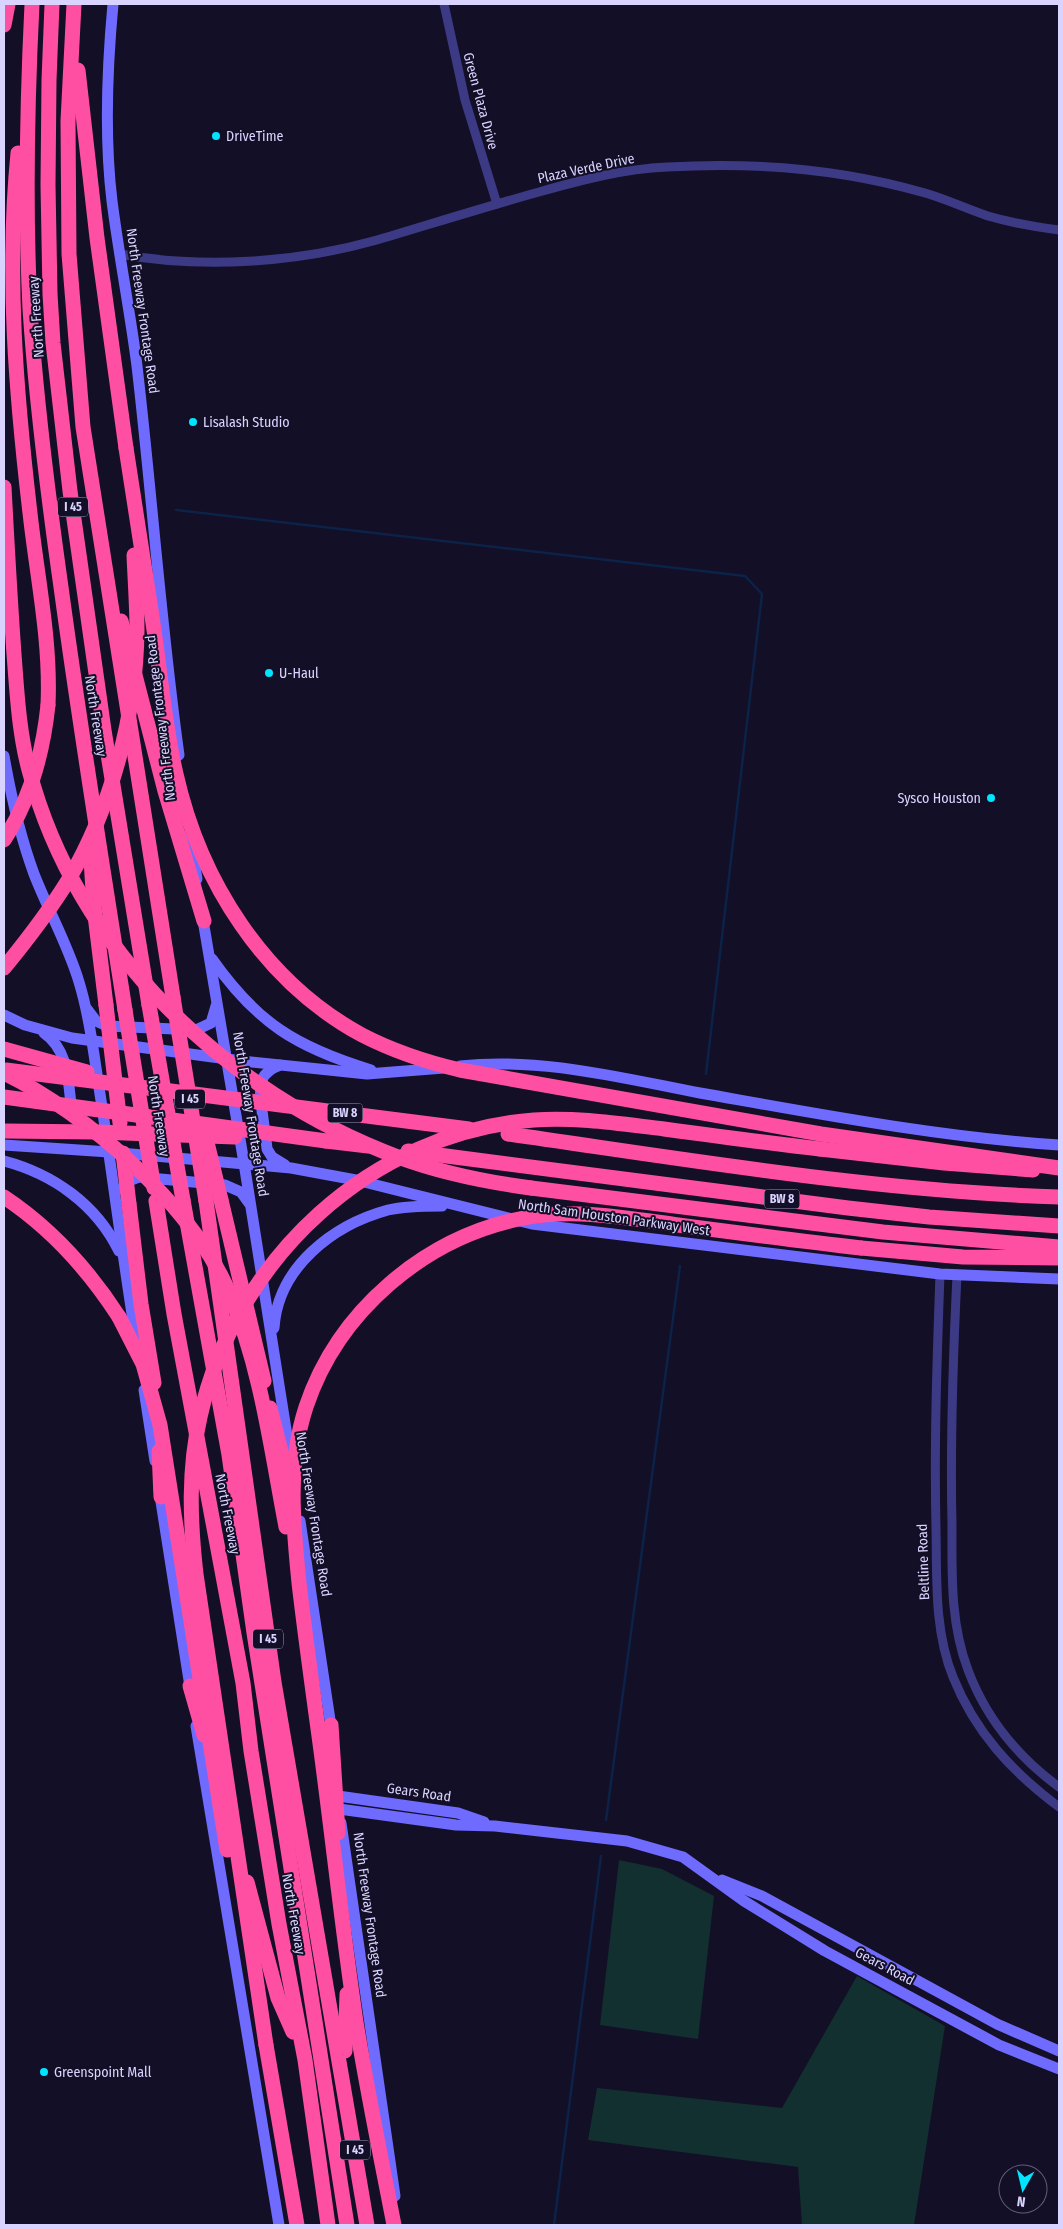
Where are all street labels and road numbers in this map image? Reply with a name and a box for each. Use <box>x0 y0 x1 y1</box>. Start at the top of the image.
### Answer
street label: Green Plaza Drive <box>459 51 502 152</box>
street label: Plaza Verde Drive <box>536 150 636 187</box>
street label: North Freeway Frontage Road <box>122 227 163 395</box>
street label: North Freeway <box>25 275 48 358</box>
road number: I 45 <box>58 498 88 516</box>
street label: North Freeway Frontage Road <box>142 634 179 802</box>
street label: North Freeway <box>81 674 110 759</box>
street label: North Freeway Frontage Road <box>229 1030 272 1198</box>
street label: North Freeway <box>144 1074 173 1159</box>
road number: I 45 <box>175 1090 205 1108</box>
road number: BW 8 <box>328 1104 362 1122</box>
road number: BW 8 <box>764 1190 800 1208</box>
street label: North Sam Houston Parkway West <box>517 1196 711 1239</box>
street label: North Freeway Frontage Road <box>292 1430 335 1598</box>
street label: North Freeway <box>211 1472 244 1557</box>
street label: Beltline Road <box>914 1523 933 1601</box>
road number: I 45 <box>253 1630 283 1648</box>
street label: Gears Road <box>386 1780 452 1805</box>
street label: North Freeway Frontage Road <box>349 1831 390 1999</box>
street label: North Freeway <box>278 1872 309 1957</box>
street label: Gears Road <box>852 1944 917 1989</box>
road number: I 45 <box>340 2140 370 2160</box>

